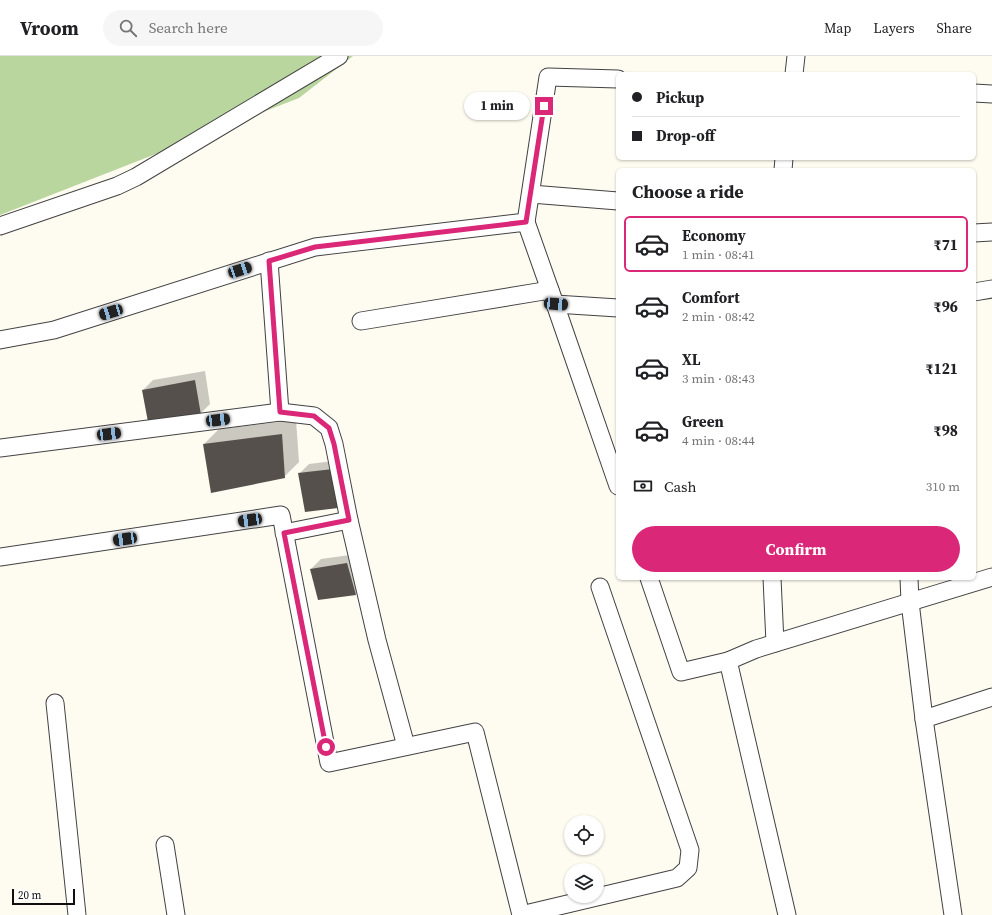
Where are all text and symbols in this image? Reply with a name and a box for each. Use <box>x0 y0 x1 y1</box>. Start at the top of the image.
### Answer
search box <box>103 10 383 46</box>
text: Vroom <box>20 15 79 41</box>
icon: search <box>117 17 139 39</box>
text: Search here <box>149 17 228 38</box>
text: Map <box>824 18 851 38</box>
text: Layers <box>873 18 915 38</box>
text: Share <box>937 18 972 38</box>
text: Pickup <box>656 87 704 108</box>
callout: 1 min <box>464 92 530 120</box>
text: 1 min <box>480 97 514 114</box>
route end <box>535 97 553 115</box>
text: Drop-off <box>656 125 715 146</box>
text: Choose a ride <box>632 179 744 204</box>
text: Economy <box>682 225 746 246</box>
icon: car <box>634 226 670 262</box>
text: ₹71 <box>934 234 958 255</box>
text: 1 min · 08:41 <box>682 246 755 263</box>
car <box>227 261 253 279</box>
text: Comfort <box>682 287 740 308</box>
icon: car <box>634 288 670 324</box>
text: ₹96 <box>934 296 958 317</box>
car <box>544 297 568 311</box>
car <box>98 303 124 321</box>
text: 2 min · 08:42 <box>682 308 755 325</box>
text: XL <box>682 349 701 370</box>
icon: car <box>634 350 670 386</box>
text: ₹121 <box>925 358 958 379</box>
text: 3 min · 08:43 <box>682 370 755 387</box>
text: Green <box>682 411 724 432</box>
icon: car <box>634 412 670 448</box>
car <box>205 413 231 427</box>
text: ₹98 <box>934 420 958 441</box>
car <box>96 427 122 441</box>
text: 4 min · 08:44 <box>682 432 755 449</box>
icon: cash <box>632 475 654 497</box>
text: Cash <box>664 476 696 497</box>
text: 310 m <box>926 478 960 495</box>
car <box>237 512 263 528</box>
button: Confirm <box>632 526 960 572</box>
car <box>112 531 138 547</box>
route start <box>317 738 335 756</box>
map controls <box>564 815 604 903</box>
button: locate <box>564 815 604 855</box>
button: layers <box>564 863 604 903</box>
scale bar <box>12 887 75 906</box>
text: 20 m <box>18 888 41 903</box>

